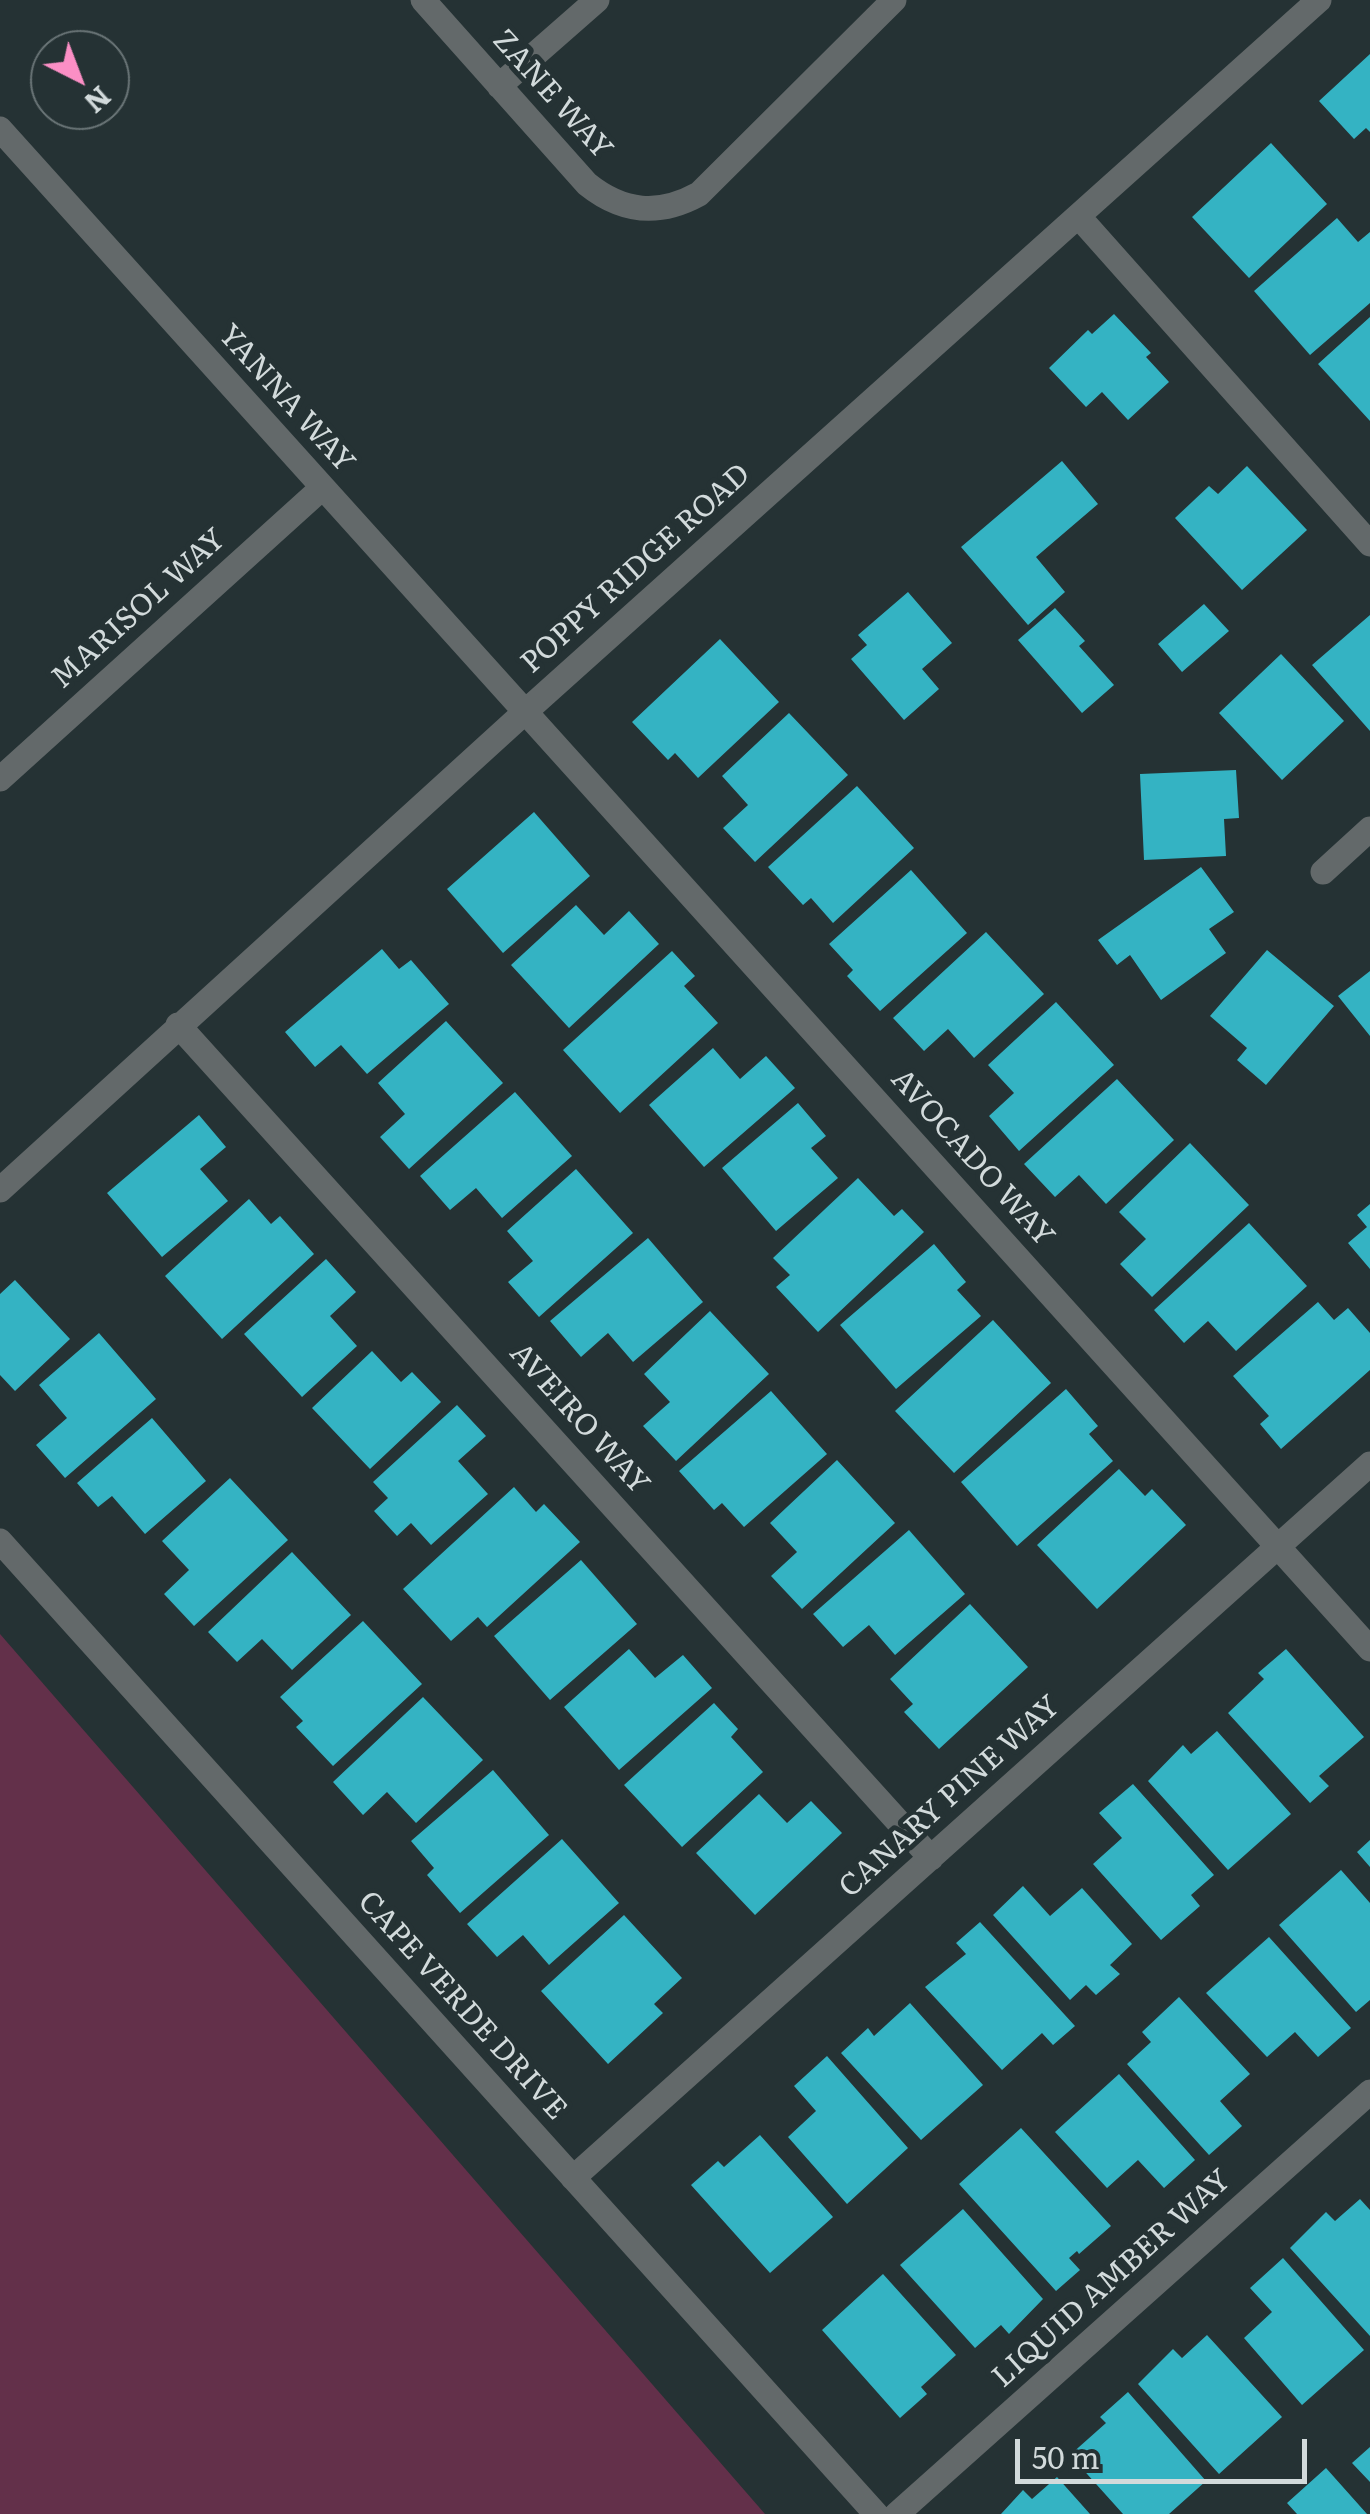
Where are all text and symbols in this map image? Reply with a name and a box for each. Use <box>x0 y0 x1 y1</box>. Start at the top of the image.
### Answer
street label: ZANE WAY <box>485 23 619 167</box>
north arrow <box>30 30 130 130</box>
text: N <box>76 77 122 124</box>
street label: YANNA WAY <box>210 318 362 480</box>
street label: POPPY RIDGE ROAD <box>514 457 758 681</box>
street label: MARISOL WAY <box>45 521 233 697</box>
street label: AVOCADO WAY <box>883 1062 1061 1254</box>
street label: AVEIRO WAY <box>502 1336 656 1502</box>
street label: CANARY PINE WAY <box>832 1688 1068 1906</box>
street label: CAPE VERDE DRIVE <box>350 1884 574 2128</box>
street label: LIQUID AMBER WAY <box>985 2163 1239 2395</box>
scale bar <box>1020 2419 1312 2481</box>
text: 50 m <box>1032 2434 1100 2478</box>

